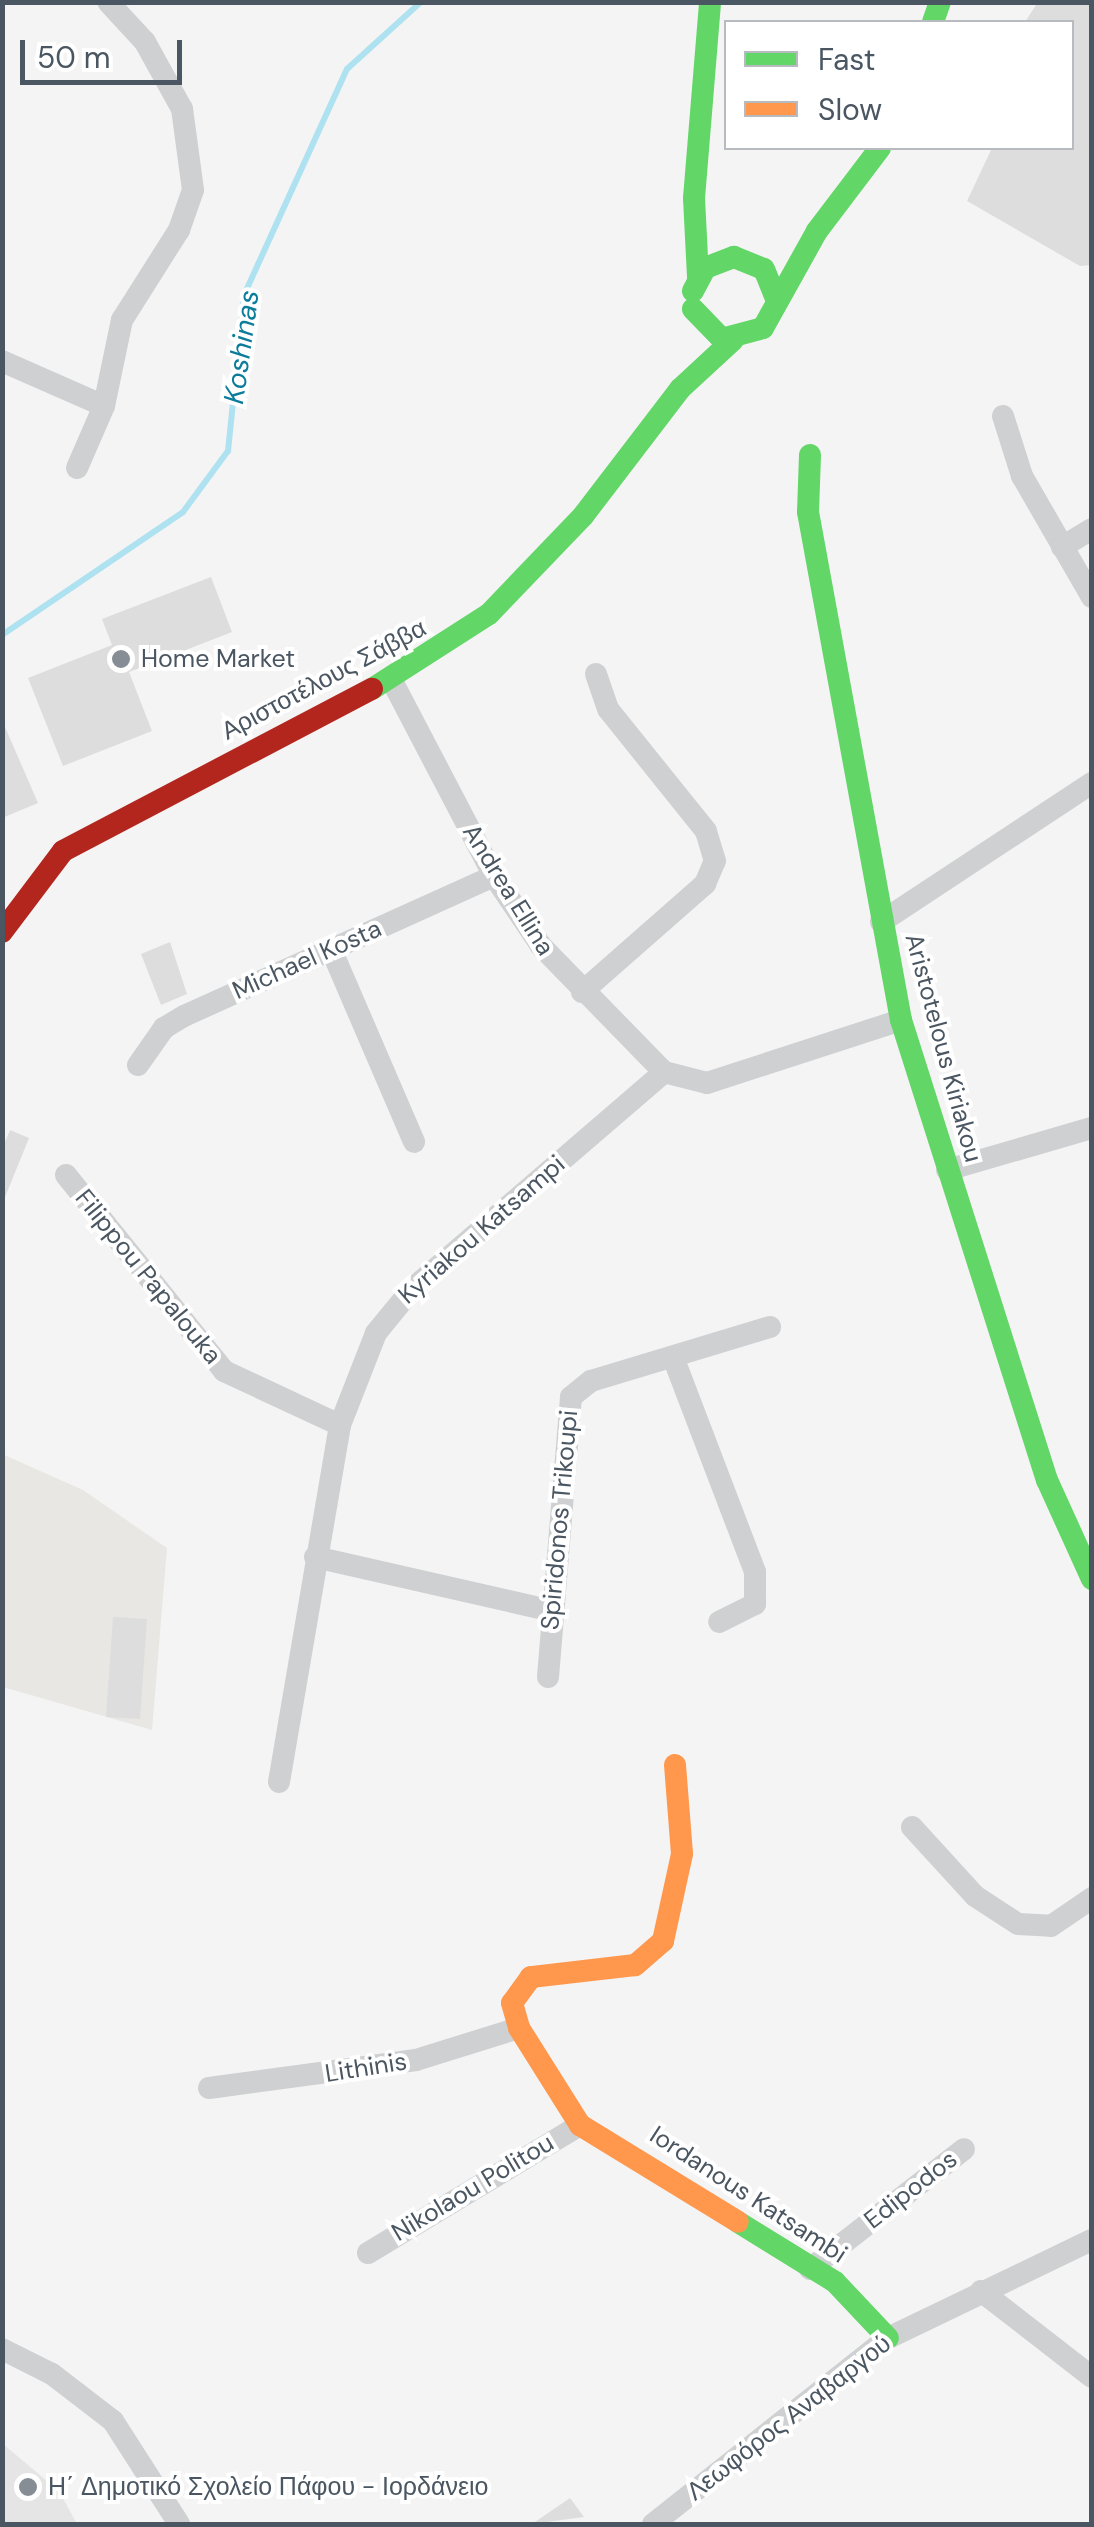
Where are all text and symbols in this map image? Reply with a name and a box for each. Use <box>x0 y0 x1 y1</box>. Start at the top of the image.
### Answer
scale bar <box>25 20 188 82</box>
legend <box>724 20 1074 150</box>
text: 50 m <box>37 38 111 77</box>
text: Fast <box>818 40 876 79</box>
text: Slow <box>818 90 882 129</box>
water label: Koshinas <box>217 288 267 406</box>
street label: Αριστοτέλους Σάββα <box>217 613 431 747</box>
place label: Home Market <box>141 644 295 674</box>
marker: Home Market <box>110 648 132 670</box>
street label: Andrea Ellina <box>456 819 560 961</box>
street label: Michael Kosta <box>228 914 386 1006</box>
street label: Aristotelous Kiriakou <box>898 930 988 1166</box>
street label: Kyriakou Katsampi <box>393 1150 571 1310</box>
street label: Filippou Papalouka <box>68 1184 228 1370</box>
street label: Spiridonos Trikoupi <box>535 1409 585 1631</box>
street label: Lithinis <box>323 2047 409 2089</box>
street label: Iordanous Katsambi <box>644 2120 852 2270</box>
street label: Nikolaou Politou <box>387 2128 559 2248</box>
street label: Edipodos <box>859 2145 963 2235</box>
street label: Λεωφόρος Αναβαργού <box>681 2329 897 2507</box>
place label: Η΄ Δημοτικό Σχολείο Πάφου - Ιορδάνειο <box>48 2472 489 2502</box>
marker: Η΄ Δημοτικό Σχολείο Πάφου - Ιορδάνειο <box>17 2476 39 2498</box>

